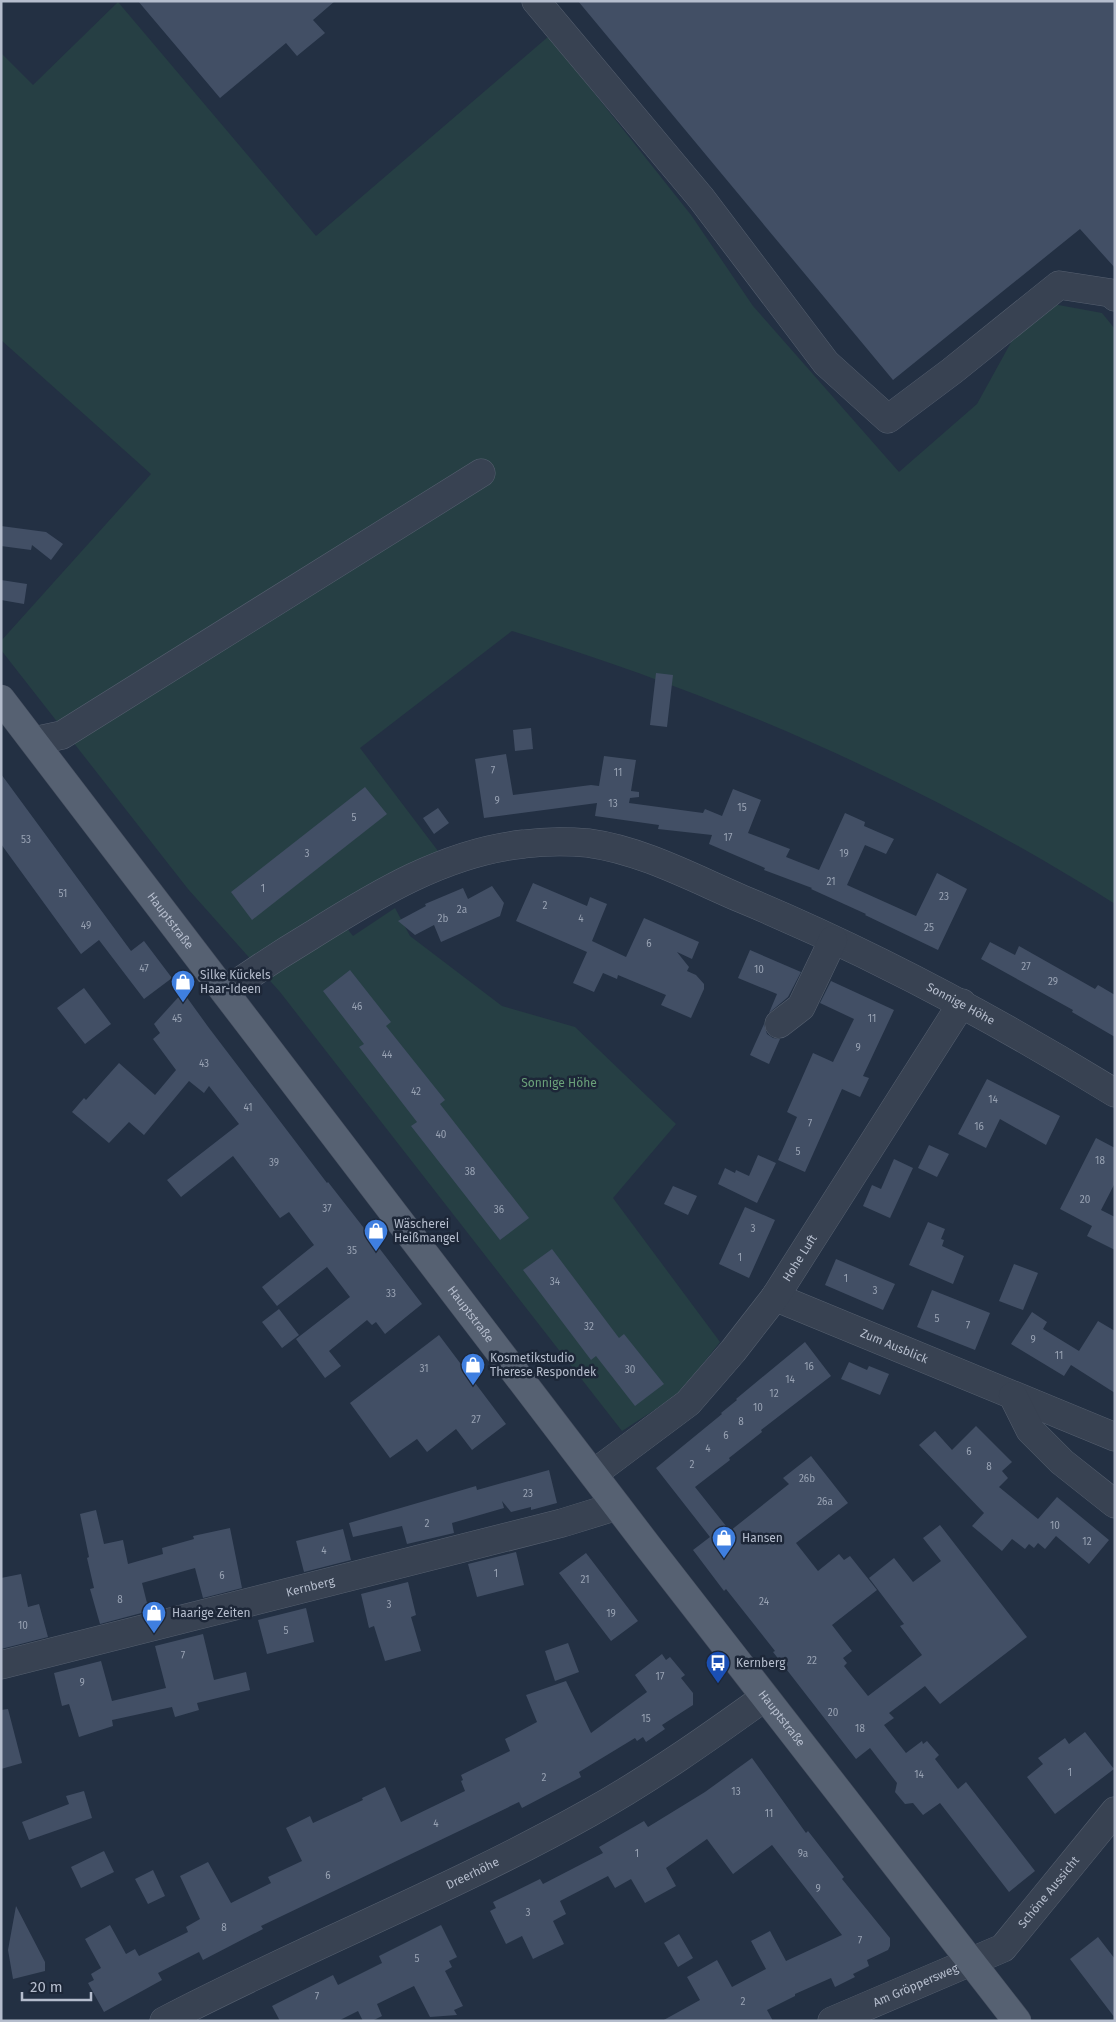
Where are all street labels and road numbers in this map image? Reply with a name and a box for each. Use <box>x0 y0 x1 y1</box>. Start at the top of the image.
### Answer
street label: Hauptstraße <box>144 890 196 952</box>
street label: Sonnige Höhe <box>924 980 997 1028</box>
street label: Hohe Luft <box>780 1231 820 1284</box>
street label: Hauptstraße <box>445 1283 497 1345</box>
street label: Zum Ausblick <box>858 1326 931 1367</box>
street label: Kernberg <box>285 1574 337 1600</box>
street label: Hauptstraße <box>755 1687 808 1749</box>
street label: Schöne Aussicht <box>1015 1853 1083 1931</box>
street label: Dreerhöhe <box>444 1855 501 1892</box>
street label: Am Gröppersweg <box>871 1961 961 2010</box>

